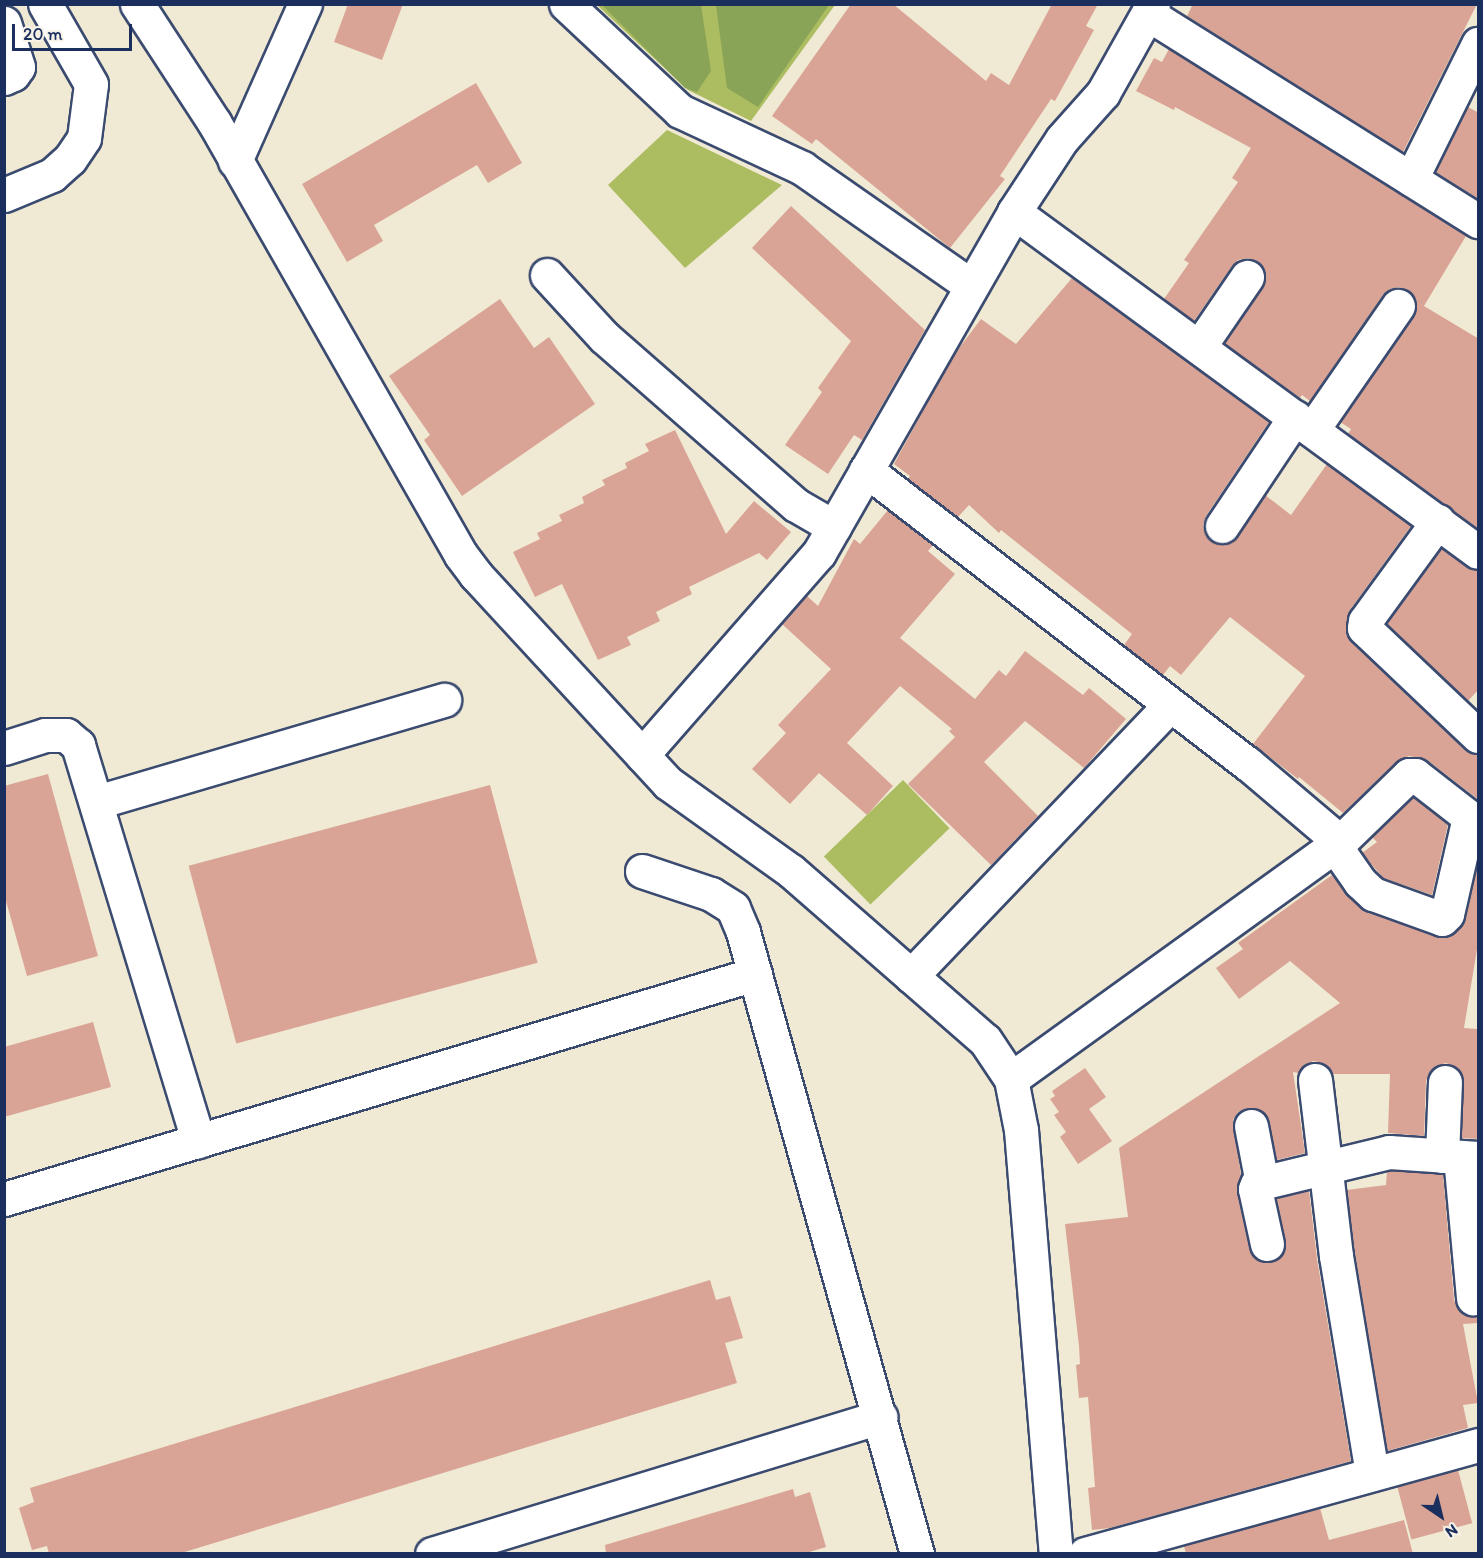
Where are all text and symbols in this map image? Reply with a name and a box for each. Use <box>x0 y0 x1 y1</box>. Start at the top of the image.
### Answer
scale bar <box>15 12 135 50</box>
text: 20 m <box>23 23 63 45</box>
north arrow <box>1411 1486 1471 1546</box>
text: N <box>1442 1520 1461 1542</box>

